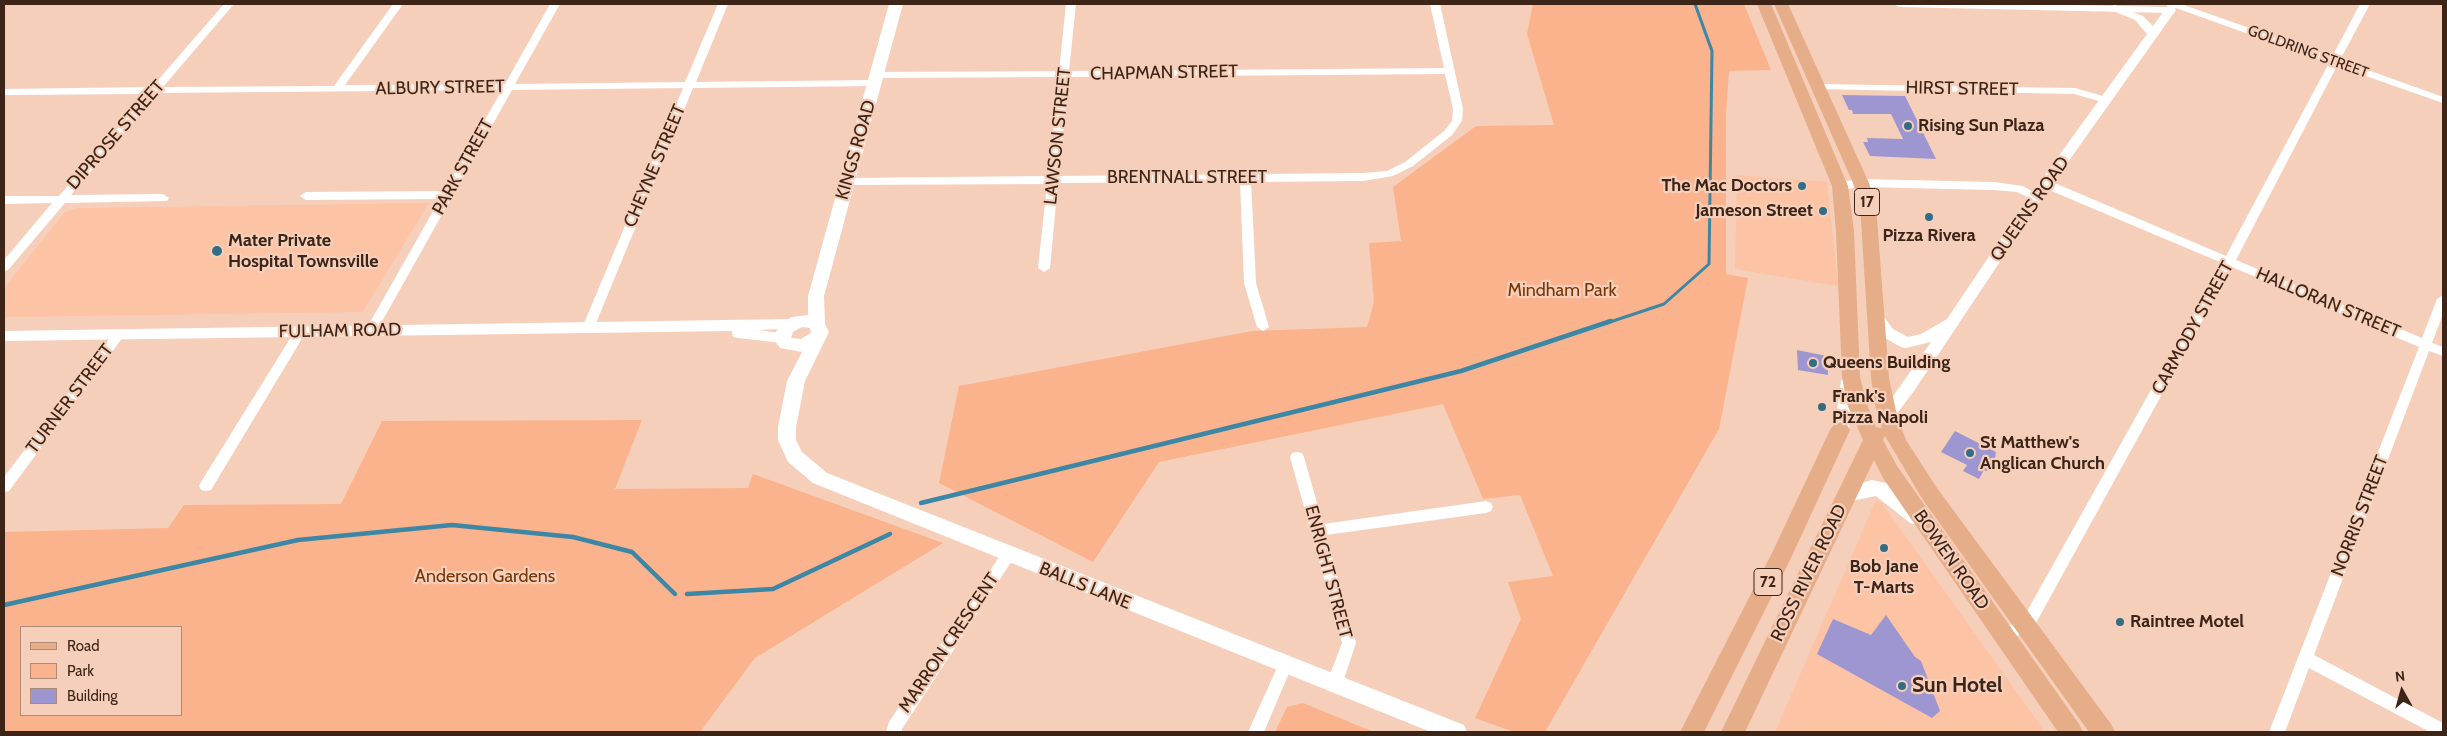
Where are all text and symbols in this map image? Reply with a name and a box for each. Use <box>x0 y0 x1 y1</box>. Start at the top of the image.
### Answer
street label: GOLDRING STREET <box>2245 22 2371 82</box>
street label: CHAPMAN STREET <box>1090 61 1238 85</box>
street label: LAWSON STREET <box>1040 66 1076 206</box>
street label: DIPROSE STREET <box>63 76 169 194</box>
street label: ALBURY STREET <box>375 76 505 100</box>
street label: HIRST STREET <box>1905 77 2019 101</box>
street label: KINGS ROAD <box>831 98 881 202</box>
street label: CHEYNE STREET <box>619 101 691 231</box>
street label: PARK STREET <box>428 115 498 219</box>
place label: Rising Sun Plaza <box>1918 115 2044 137</box>
marker: Rising Sun Plaza <box>1902 120 1914 132</box>
street label: QUEENS ROAD <box>1986 153 2074 265</box>
street label: BRENTNALL STREET <box>1107 167 1267 189</box>
place label: The Mac Doctors <box>1661 175 1792 197</box>
marker: The Mac Doctors <box>1796 180 1808 192</box>
road number: 17 <box>1854 188 1880 216</box>
place label: Jameson Street <box>1695 200 1813 222</box>
marker: Jameson Street <box>1817 205 1829 217</box>
marker: Pizza Rivera <box>1923 211 1935 223</box>
place label: Pizza Rivera <box>1882 225 1976 247</box>
place label: Mater Private Hospital Townsville <box>228 230 379 272</box>
marker: Mater Private Hospital Townsville <box>210 244 224 258</box>
street label: CARMODY STREET <box>2148 258 2238 398</box>
street label: HALLORAN STREET <box>2253 263 2403 343</box>
park label: Mindham Park <box>1508 280 1616 302</box>
street label: FULHAM ROAD <box>279 319 401 343</box>
street label: TURNER STREET <box>22 340 118 458</box>
place label: Queens Building <box>1823 352 1950 374</box>
marker: Queens Building <box>1807 357 1819 369</box>
place label: Frank's Pizza Napoli <box>1832 386 1928 428</box>
marker: Frank's Pizza Napoli <box>1816 401 1828 413</box>
place label: St Matthew's Anglican Church <box>1980 432 2105 474</box>
marker: St Matthew's Anglican Church <box>1964 447 1976 459</box>
street label: NORRIS STREET <box>2327 452 2393 580</box>
street label: ROSS RIVER ROAD <box>1766 501 1852 645</box>
street label: ENRIGHT STREET <box>1300 503 1356 641</box>
street label: BOWEN ROAD <box>1909 506 1993 614</box>
marker: Bob Jane T-Marts <box>1878 542 1890 554</box>
place label: Bob Jane T-Marts <box>1850 556 1918 598</box>
street label: BALLS LANE <box>1036 558 1134 614</box>
park label: Anderson Gardens <box>415 566 555 588</box>
road number: 72 <box>1754 568 1782 596</box>
street label: MARRON CRESCENT <box>894 569 1004 717</box>
place label: Raintree Motel <box>2130 611 2244 633</box>
marker: Raintree Motel <box>2114 616 2126 628</box>
legend <box>20 626 182 716</box>
text: Road <box>67 637 100 655</box>
text: Park <box>67 662 94 680</box>
north arrow <box>2377 666 2427 716</box>
text: N <box>2394 667 2406 686</box>
place label: Sun Hotel <box>1912 673 2002 699</box>
marker: Sun Hotel <box>1896 680 1908 692</box>
text: Building <box>67 687 118 705</box>

